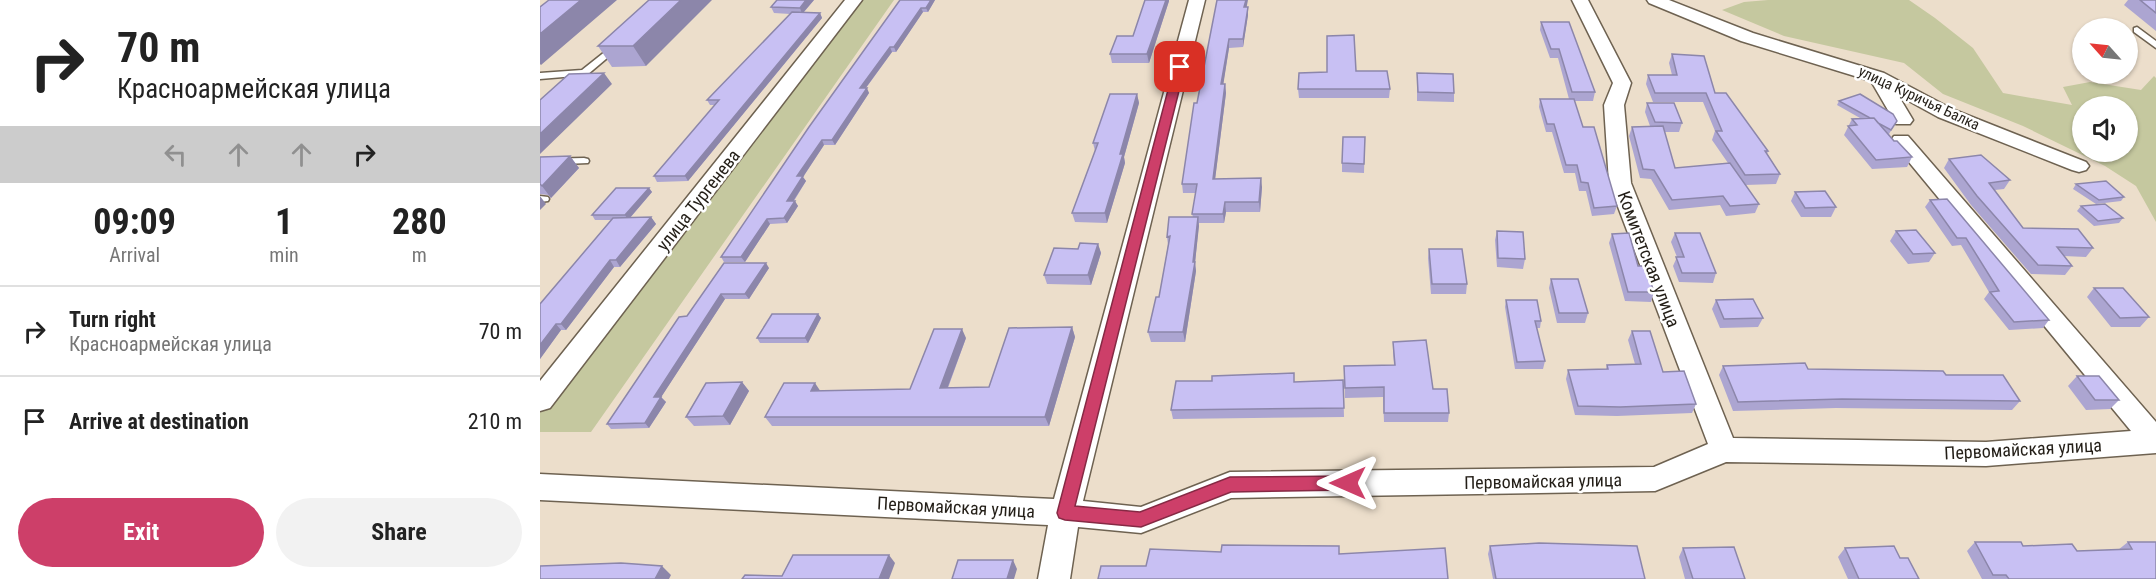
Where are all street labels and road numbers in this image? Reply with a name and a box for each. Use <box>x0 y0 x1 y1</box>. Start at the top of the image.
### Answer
street label: улица Куричья Балка <box>1856 62 1982 134</box>
street label: улица Тургенева <box>652 145 744 255</box>
street label: Комитетская улица <box>1613 188 1685 330</box>
street label: Первомайская улица <box>1944 434 2102 464</box>
street label: Первомайская улица <box>1464 469 1622 493</box>
street label: Первомайская улица <box>877 492 1035 522</box>

